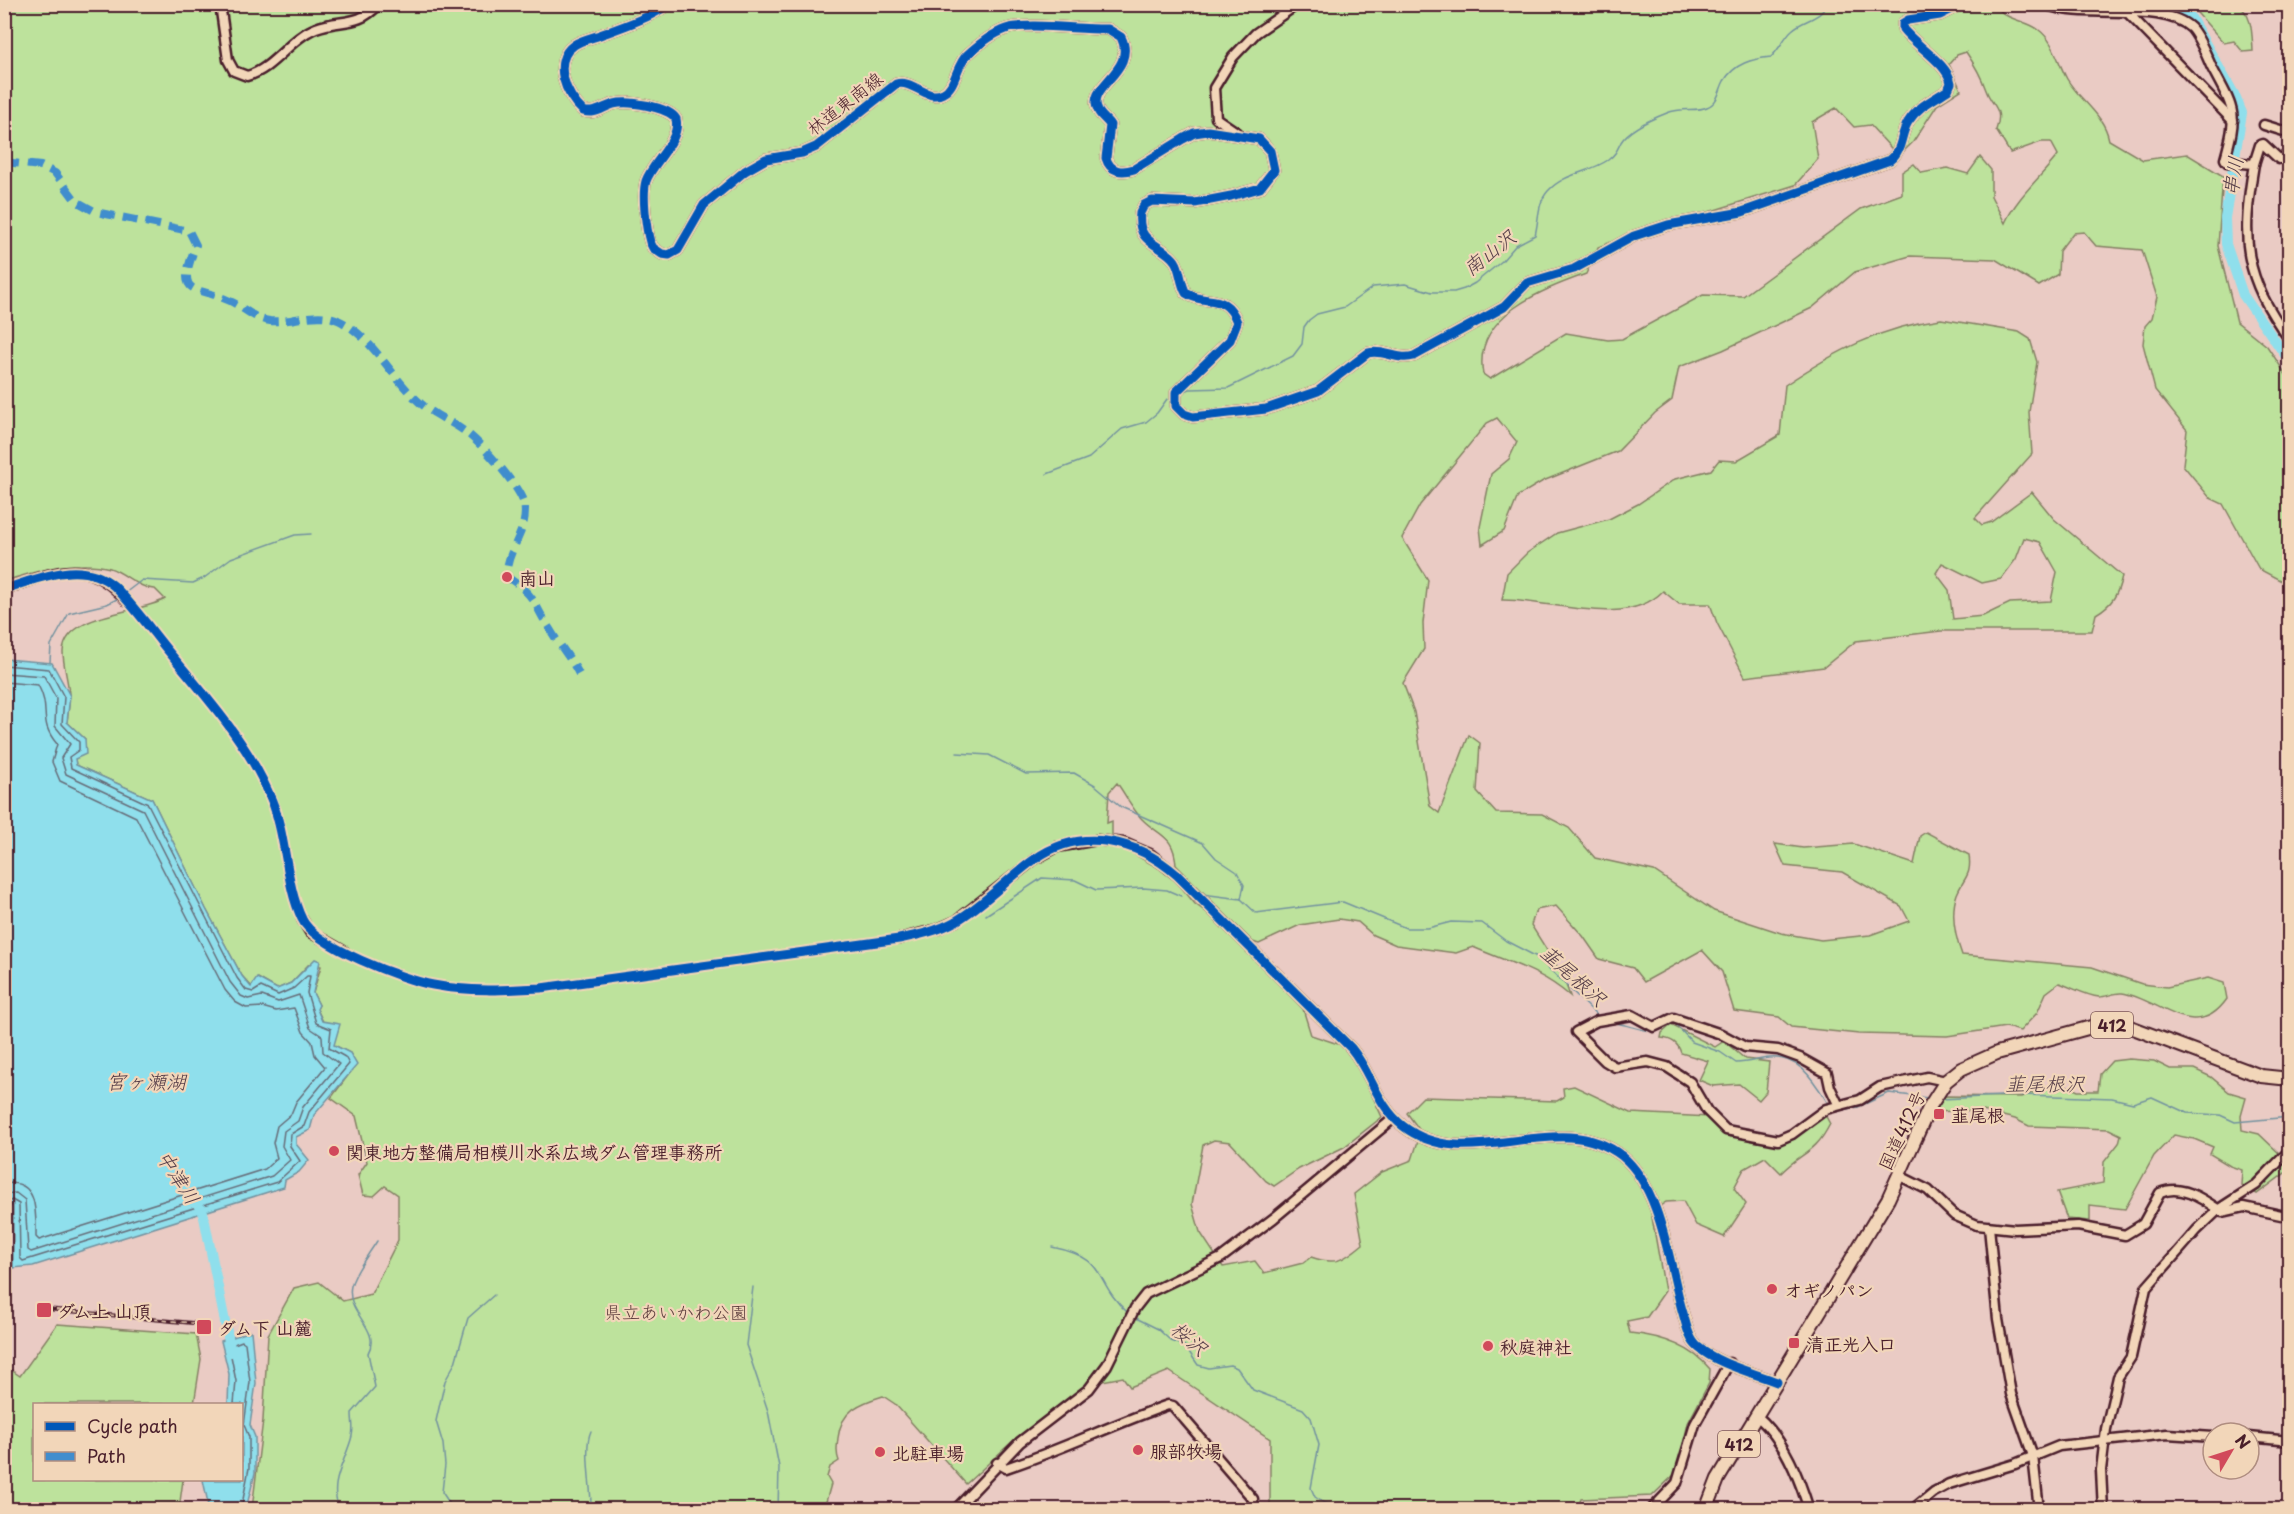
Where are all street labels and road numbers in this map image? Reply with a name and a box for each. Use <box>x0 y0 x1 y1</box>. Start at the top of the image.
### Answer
street label: 林道東南線 <box>800 65 888 141</box>
road number: 412 <box>2091 1012 2133 1038</box>
street label: 国道412号 <box>1871 1085 1931 1175</box>
road number: 412 <box>1718 1431 1760 1457</box>

